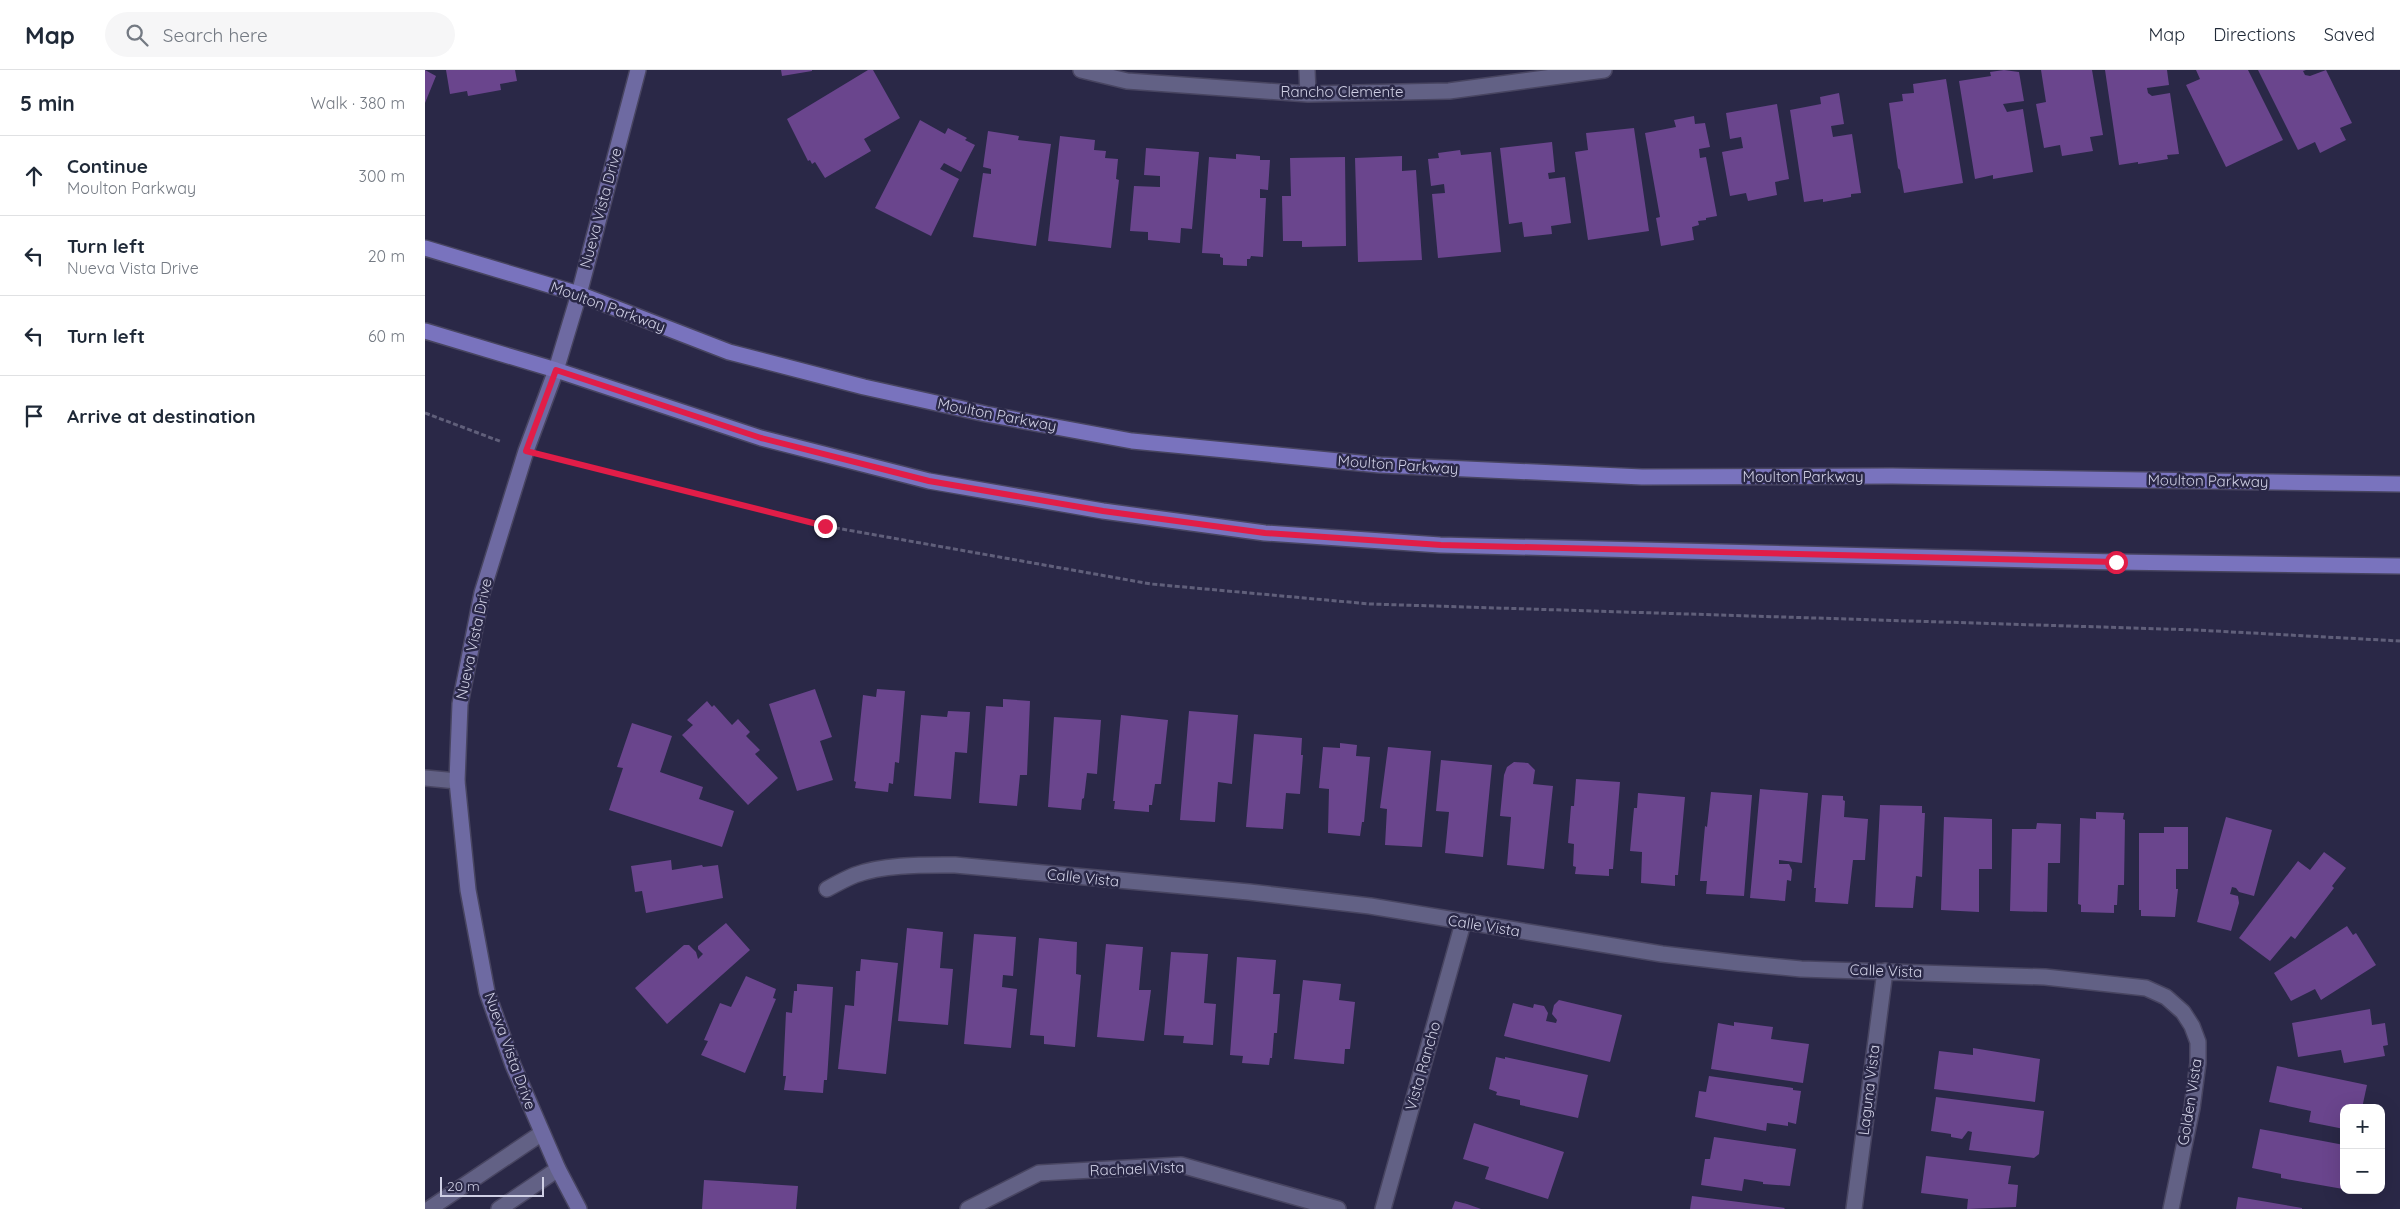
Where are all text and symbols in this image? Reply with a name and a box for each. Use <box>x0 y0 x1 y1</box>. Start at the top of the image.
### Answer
search box <box>105 12 455 57</box>
text: Map <box>25 20 75 50</box>
icon: search <box>123 21 151 49</box>
text: Search here <box>163 23 268 47</box>
text: Map <box>2148 23 2185 46</box>
text: Directions <box>2213 23 2296 46</box>
text: Saved <box>2324 23 2375 46</box>
street label: Rancho Clemente <box>1280 82 1404 101</box>
text: 5 min <box>20 90 75 116</box>
text: Walk · 380 m <box>310 93 405 113</box>
street label: Nueva Vista Drive <box>575 146 626 270</box>
text: Continue <box>67 154 148 178</box>
icon: ahead <box>20 162 48 190</box>
text: 300 m <box>359 166 405 186</box>
text: Moulton Parkway <box>67 178 196 198</box>
text: Turn left <box>67 234 145 258</box>
icon: left <box>20 242 48 270</box>
text: 20 m <box>368 246 405 266</box>
text: Nueva Vista Drive <box>67 258 199 278</box>
street label: Moulton Parkway <box>548 277 668 336</box>
icon: left <box>20 322 48 350</box>
text: Turn left <box>67 324 145 348</box>
text: 60 m <box>368 326 405 346</box>
street label: Moulton Parkway <box>936 394 1058 435</box>
icon: arrive <box>20 402 48 430</box>
text: Arrive at destination <box>67 404 256 428</box>
street label: Moulton Parkway <box>1337 451 1459 478</box>
street label: Moulton Parkway <box>1743 467 1863 486</box>
street label: Moulton Parkway <box>2147 470 2269 491</box>
route end <box>814 515 837 538</box>
route start <box>2105 551 2128 574</box>
street label: Nueva Vista Drive <box>451 576 496 701</box>
street label: Calle Vista <box>1046 864 1120 891</box>
street label: Calle Vista <box>1447 910 1521 941</box>
street label: Calle Vista <box>1849 960 1923 981</box>
street label: Nueva Vista Drive <box>480 990 541 1112</box>
street label: Vista Rancho <box>1401 1019 1444 1113</box>
street label: Laguna Vista <box>1854 1044 1883 1136</box>
street label: Golden Vista <box>2173 1057 2206 1147</box>
map controls <box>2340 1104 2385 1194</box>
button: + <box>2340 1104 2385 1149</box>
button: − <box>2340 1149 2385 1194</box>
street label: Rachael Vista <box>1089 1157 1185 1180</box>
scale bar <box>440 1174 544 1197</box>
text: 20 m <box>447 1177 480 1195</box>

